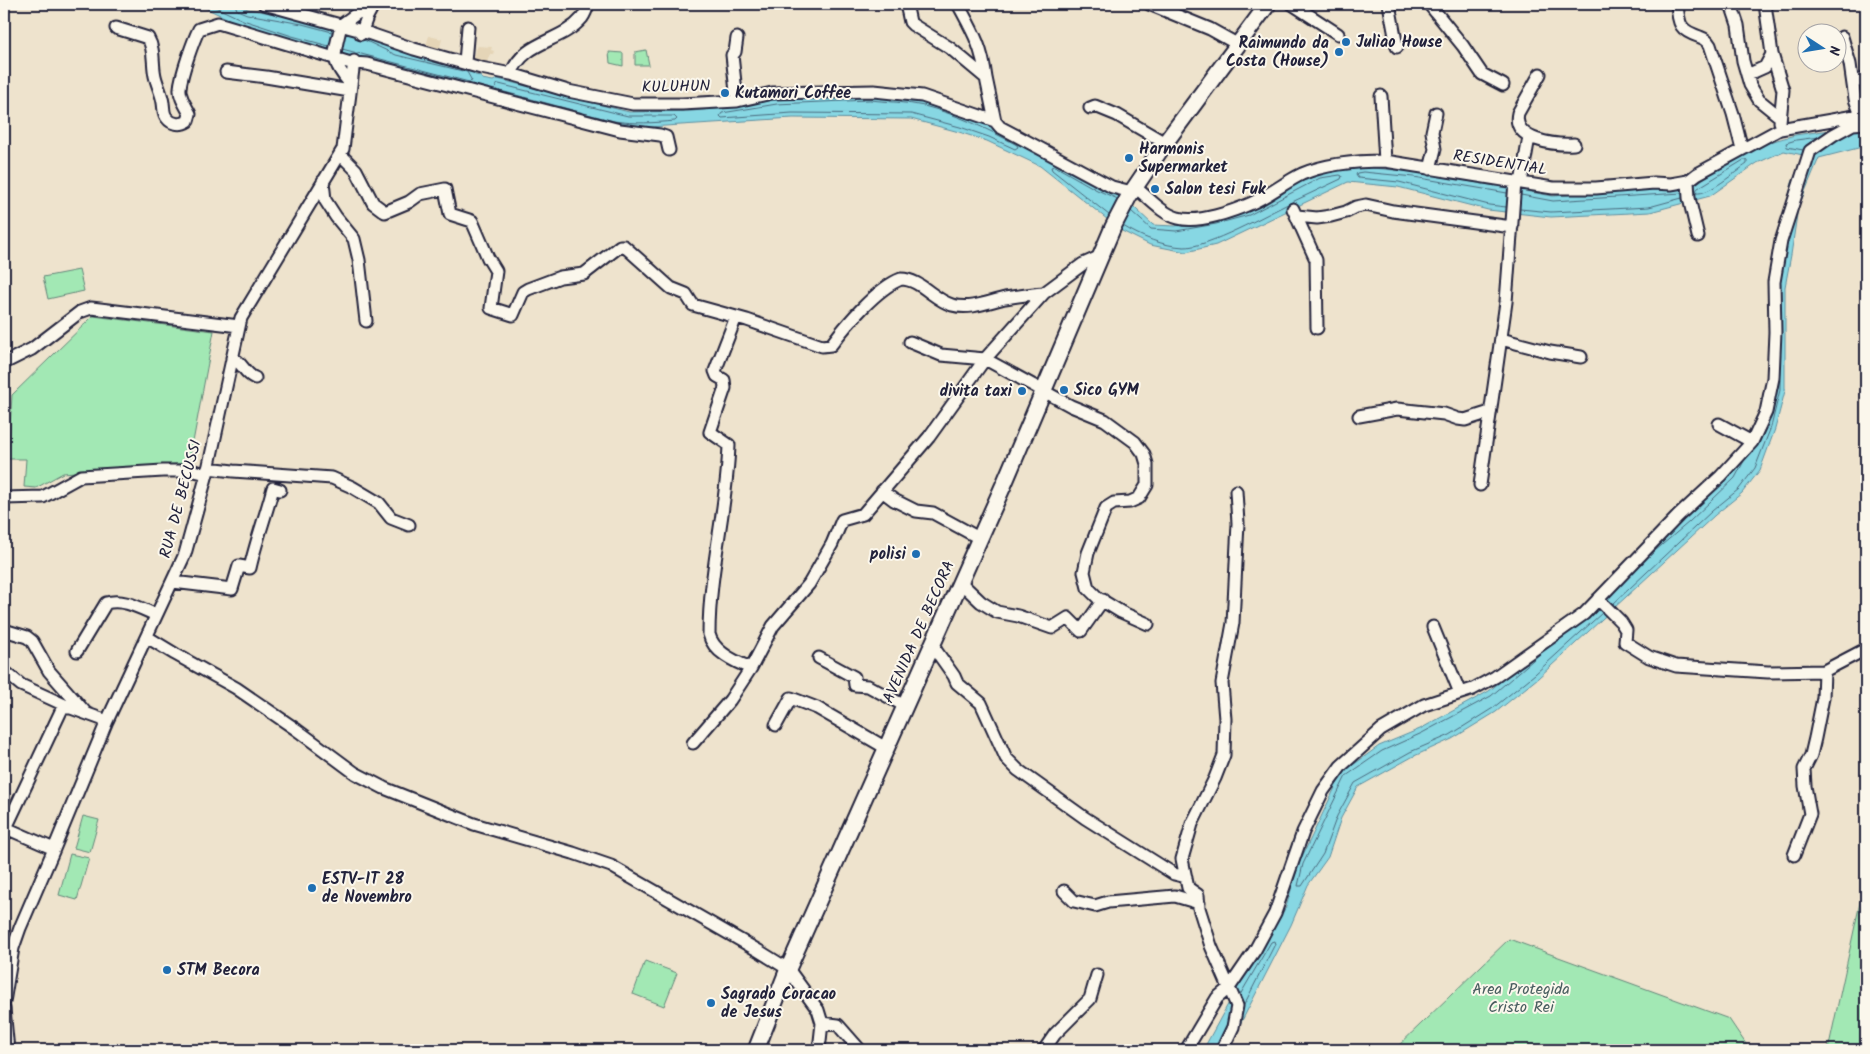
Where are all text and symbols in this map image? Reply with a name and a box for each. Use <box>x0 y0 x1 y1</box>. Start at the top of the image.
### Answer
north arrow <box>1798 22 1848 72</box>
place label: Juliao House <box>1356 30 1443 55</box>
place label: Raimundo da Costa (House) <box>1226 31 1329 74</box>
marker: Juliao House <box>1340 36 1352 48</box>
text: N <box>1822 44 1845 57</box>
marker: Raimundo da Costa (House) <box>1333 46 1345 58</box>
street label: KULUHUN <box>642 74 711 100</box>
place label: Kutamori Coffee <box>735 81 851 106</box>
marker: Kutamori Coffee <box>719 87 731 99</box>
place label: Harmonis Supermarket <box>1139 137 1229 180</box>
street label: RESIDENTIAL <box>1451 143 1549 183</box>
marker: Harmonis Supermarket <box>1123 152 1135 164</box>
place label: Salon tesi Fuk <box>1165 177 1267 202</box>
marker: Salon tesi Fuk <box>1149 183 1161 195</box>
place label: Sico GYM <box>1074 378 1140 403</box>
place label: divita taxi <box>940 379 1013 404</box>
marker: Sico GYM <box>1058 384 1070 396</box>
marker: divita taxi <box>1016 385 1028 397</box>
street label: RUA DE BECUSSI <box>153 437 209 561</box>
place label: polisi <box>869 542 907 567</box>
marker: polisi <box>910 548 922 560</box>
street label: AVENIDA DE BECORA <box>876 556 962 707</box>
place label: ESTV-IT 28 de Novembro <box>322 867 412 910</box>
marker: ESTV-IT 28 de Novembro <box>306 882 318 894</box>
place label: STM Becora <box>177 958 260 983</box>
marker: STM Becora <box>161 964 173 976</box>
park label: Area Protegida Cristo Rei <box>1472 977 1570 1020</box>
place label: Sagrado Coracao de Jesus <box>721 982 836 1025</box>
marker: Sagrado Coracao de Jesus <box>705 997 717 1009</box>

